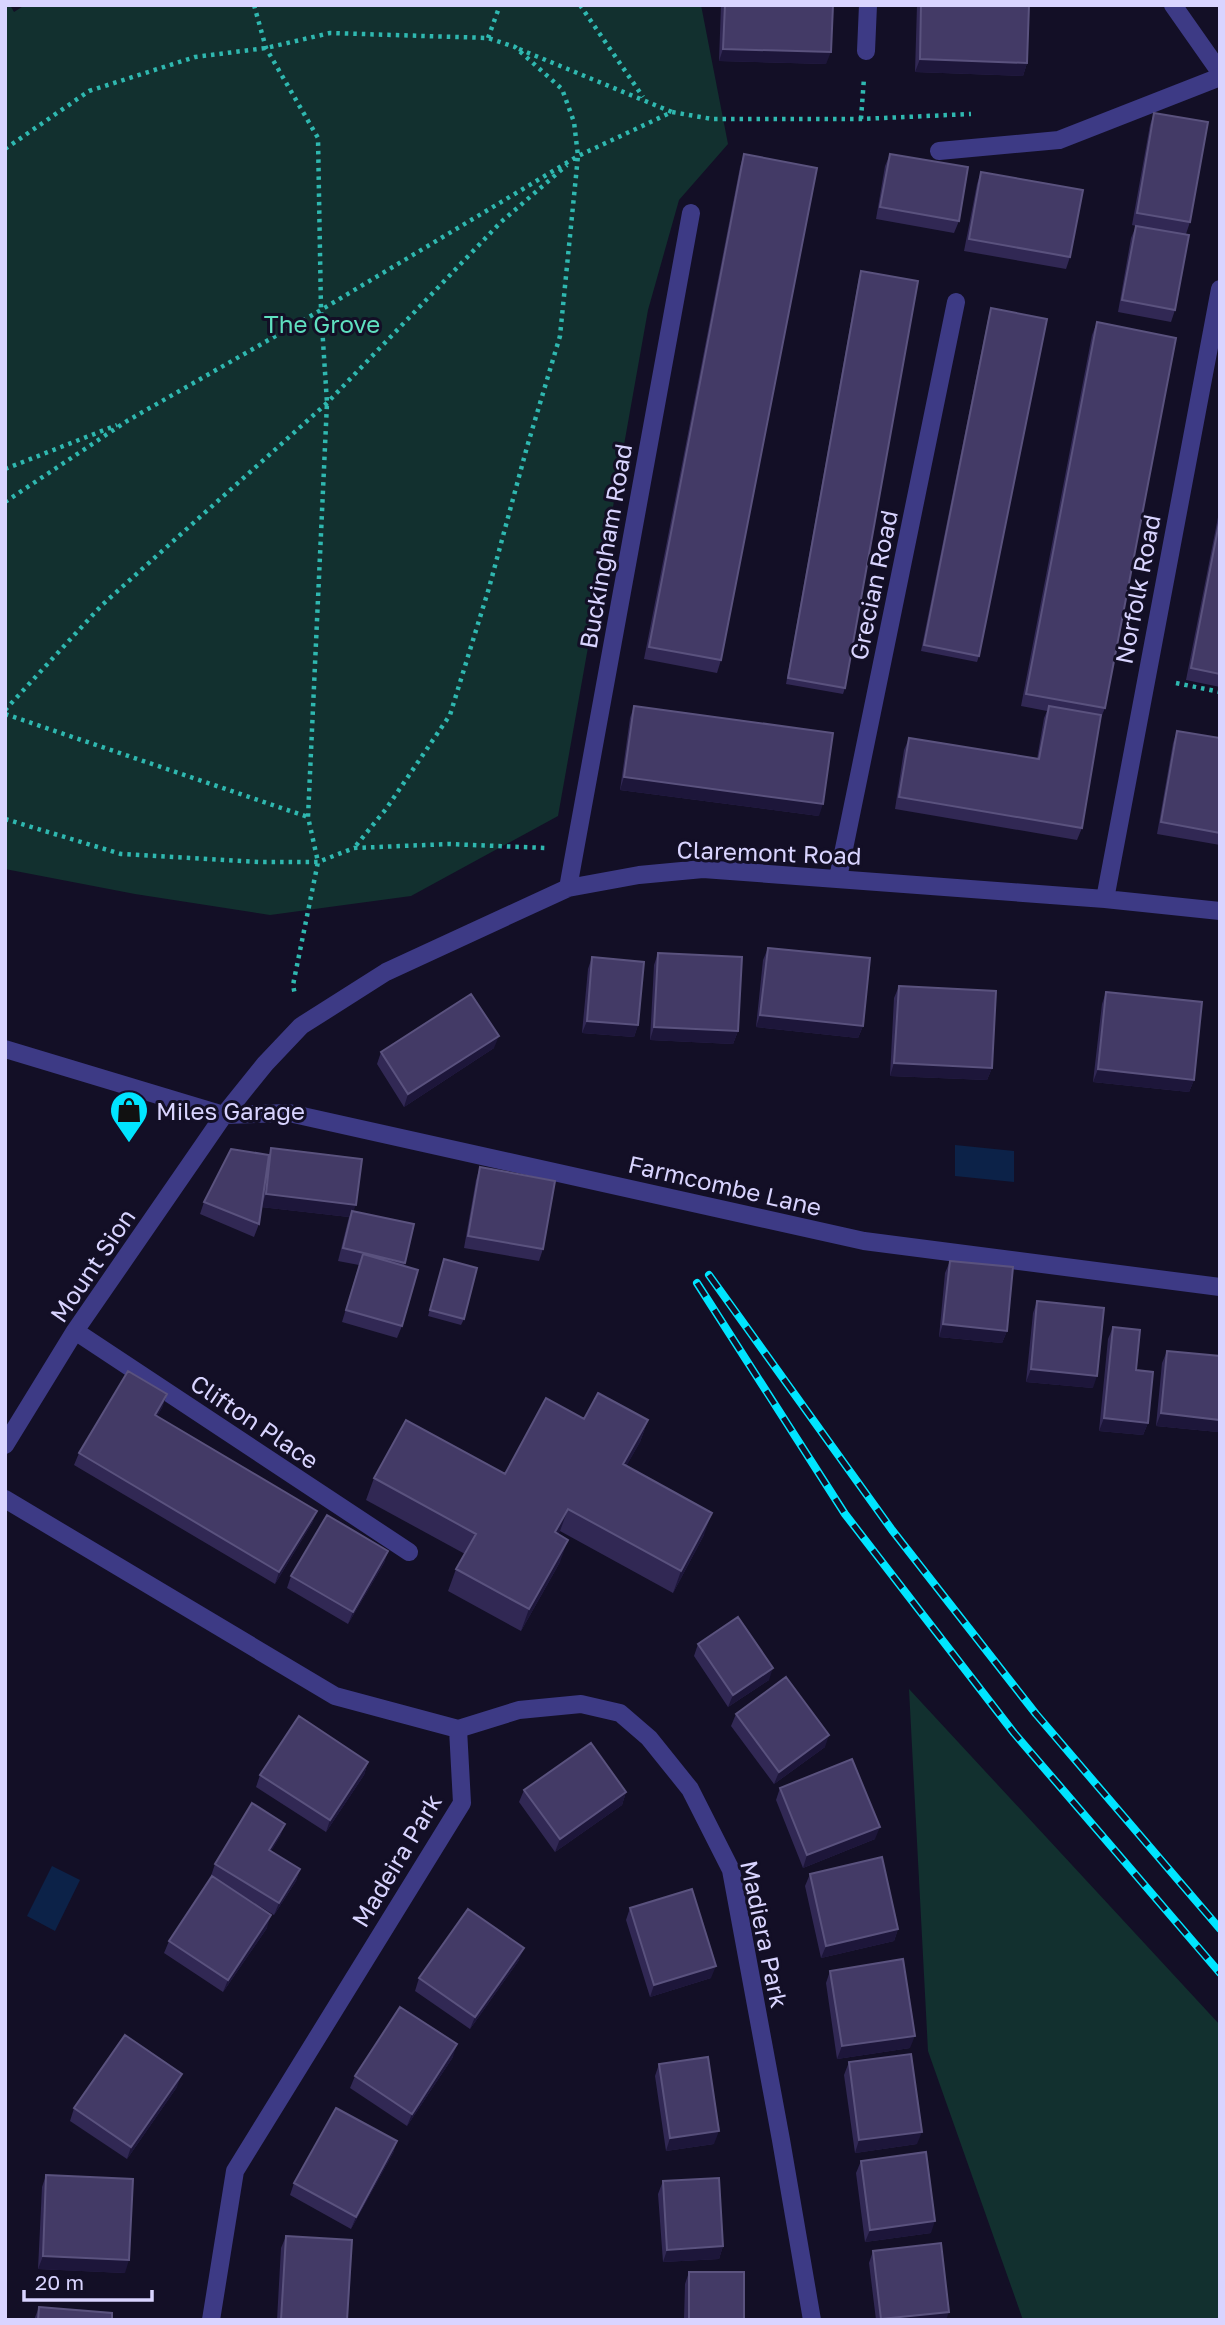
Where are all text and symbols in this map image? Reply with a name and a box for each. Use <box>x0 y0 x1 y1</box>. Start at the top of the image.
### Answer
park label: The Grove <box>264 309 380 338</box>
street label: Buckingham Road <box>573 441 637 651</box>
street label: Grecian Road <box>843 507 903 663</box>
street label: Norfolk Road <box>1108 512 1166 666</box>
street label: Claremont Road <box>676 834 862 870</box>
shop icon: Miles Garage <box>108 1089 150 1144</box>
place label: Miles Garage <box>156 1096 305 1125</box>
street label: Farmcombe Lane <box>626 1149 824 1221</box>
street label: Mount Sion <box>43 1203 141 1327</box>
street label: Clifton Place <box>185 1368 325 1474</box>
street label: Madeira Park <box>345 1788 447 1932</box>
street label: Madiera Park <box>735 1858 795 2010</box>
scale bar <box>24 2258 152 2302</box>
text: 20 m <box>35 2269 84 2295</box>

